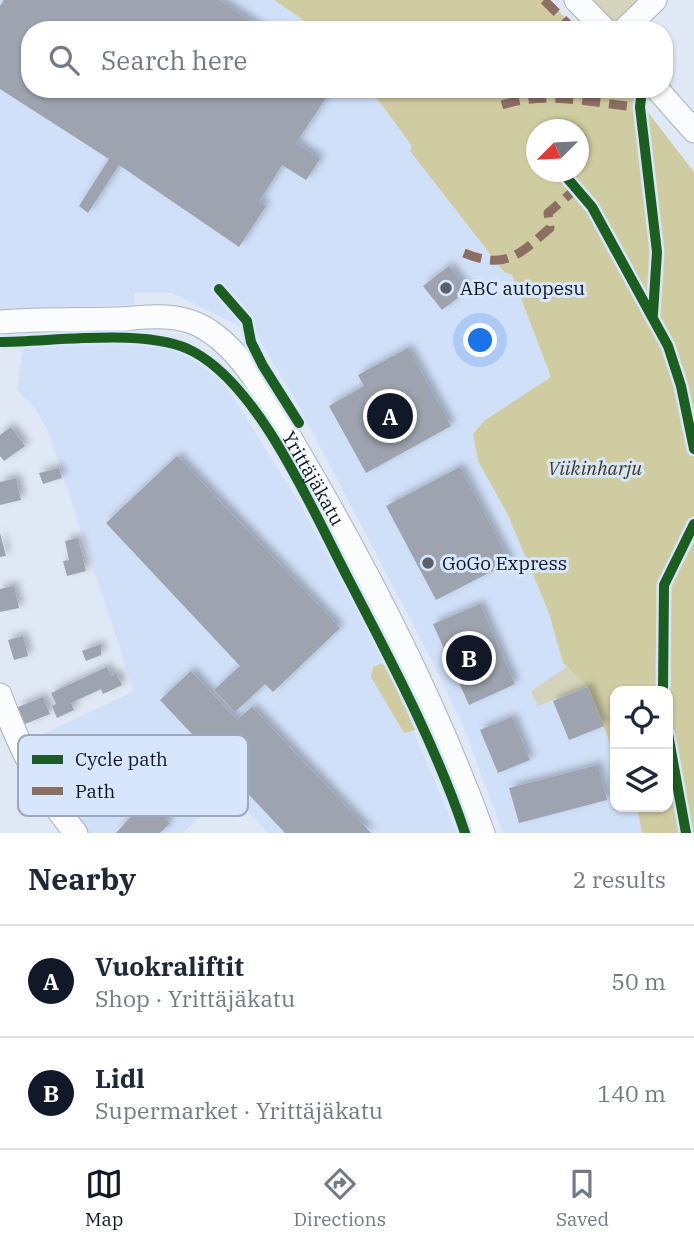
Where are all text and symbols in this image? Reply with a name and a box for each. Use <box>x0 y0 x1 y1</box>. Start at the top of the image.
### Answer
search box <box>21 21 673 98</box>
icon: search <box>45 41 83 79</box>
text: Search here <box>101 43 247 77</box>
north arrow <box>526 119 589 182</box>
place label: ABC autopesu <box>460 276 585 300</box>
marker: ABC autopesu <box>438 280 454 296</box>
your location <box>463 323 497 357</box>
pin: A <box>367 390 413 442</box>
street label: Yrittäjäkatu <box>277 427 350 530</box>
park label: Viikinharju <box>548 456 642 480</box>
place label: GoGo Express <box>442 551 567 575</box>
marker: GoGo Express <box>420 555 436 571</box>
pin: B <box>446 632 492 684</box>
map controls <box>610 686 673 812</box>
button: locate <box>610 686 673 749</box>
legend <box>18 735 248 816</box>
text: Cycle path <box>75 747 168 771</box>
button: layers <box>610 749 673 812</box>
text: Path <box>75 779 115 803</box>
text: Nearby <box>28 859 136 898</box>
text: 2 results <box>573 864 666 894</box>
text: Vuokraliftit <box>95 949 244 983</box>
text: A <box>43 966 59 996</box>
text: 50 m <box>611 966 666 996</box>
text: Shop · Yrittäjäkatu <box>95 983 295 1013</box>
text: Lidl <box>95 1061 145 1095</box>
text: B <box>43 1078 59 1108</box>
text: 140 m <box>597 1078 666 1108</box>
text: Supermarket · Yrittäjäkatu <box>95 1095 383 1125</box>
tab: Map <box>85 1165 124 1231</box>
tab: Directions <box>293 1165 386 1231</box>
tab: Saved <box>556 1165 609 1231</box>

